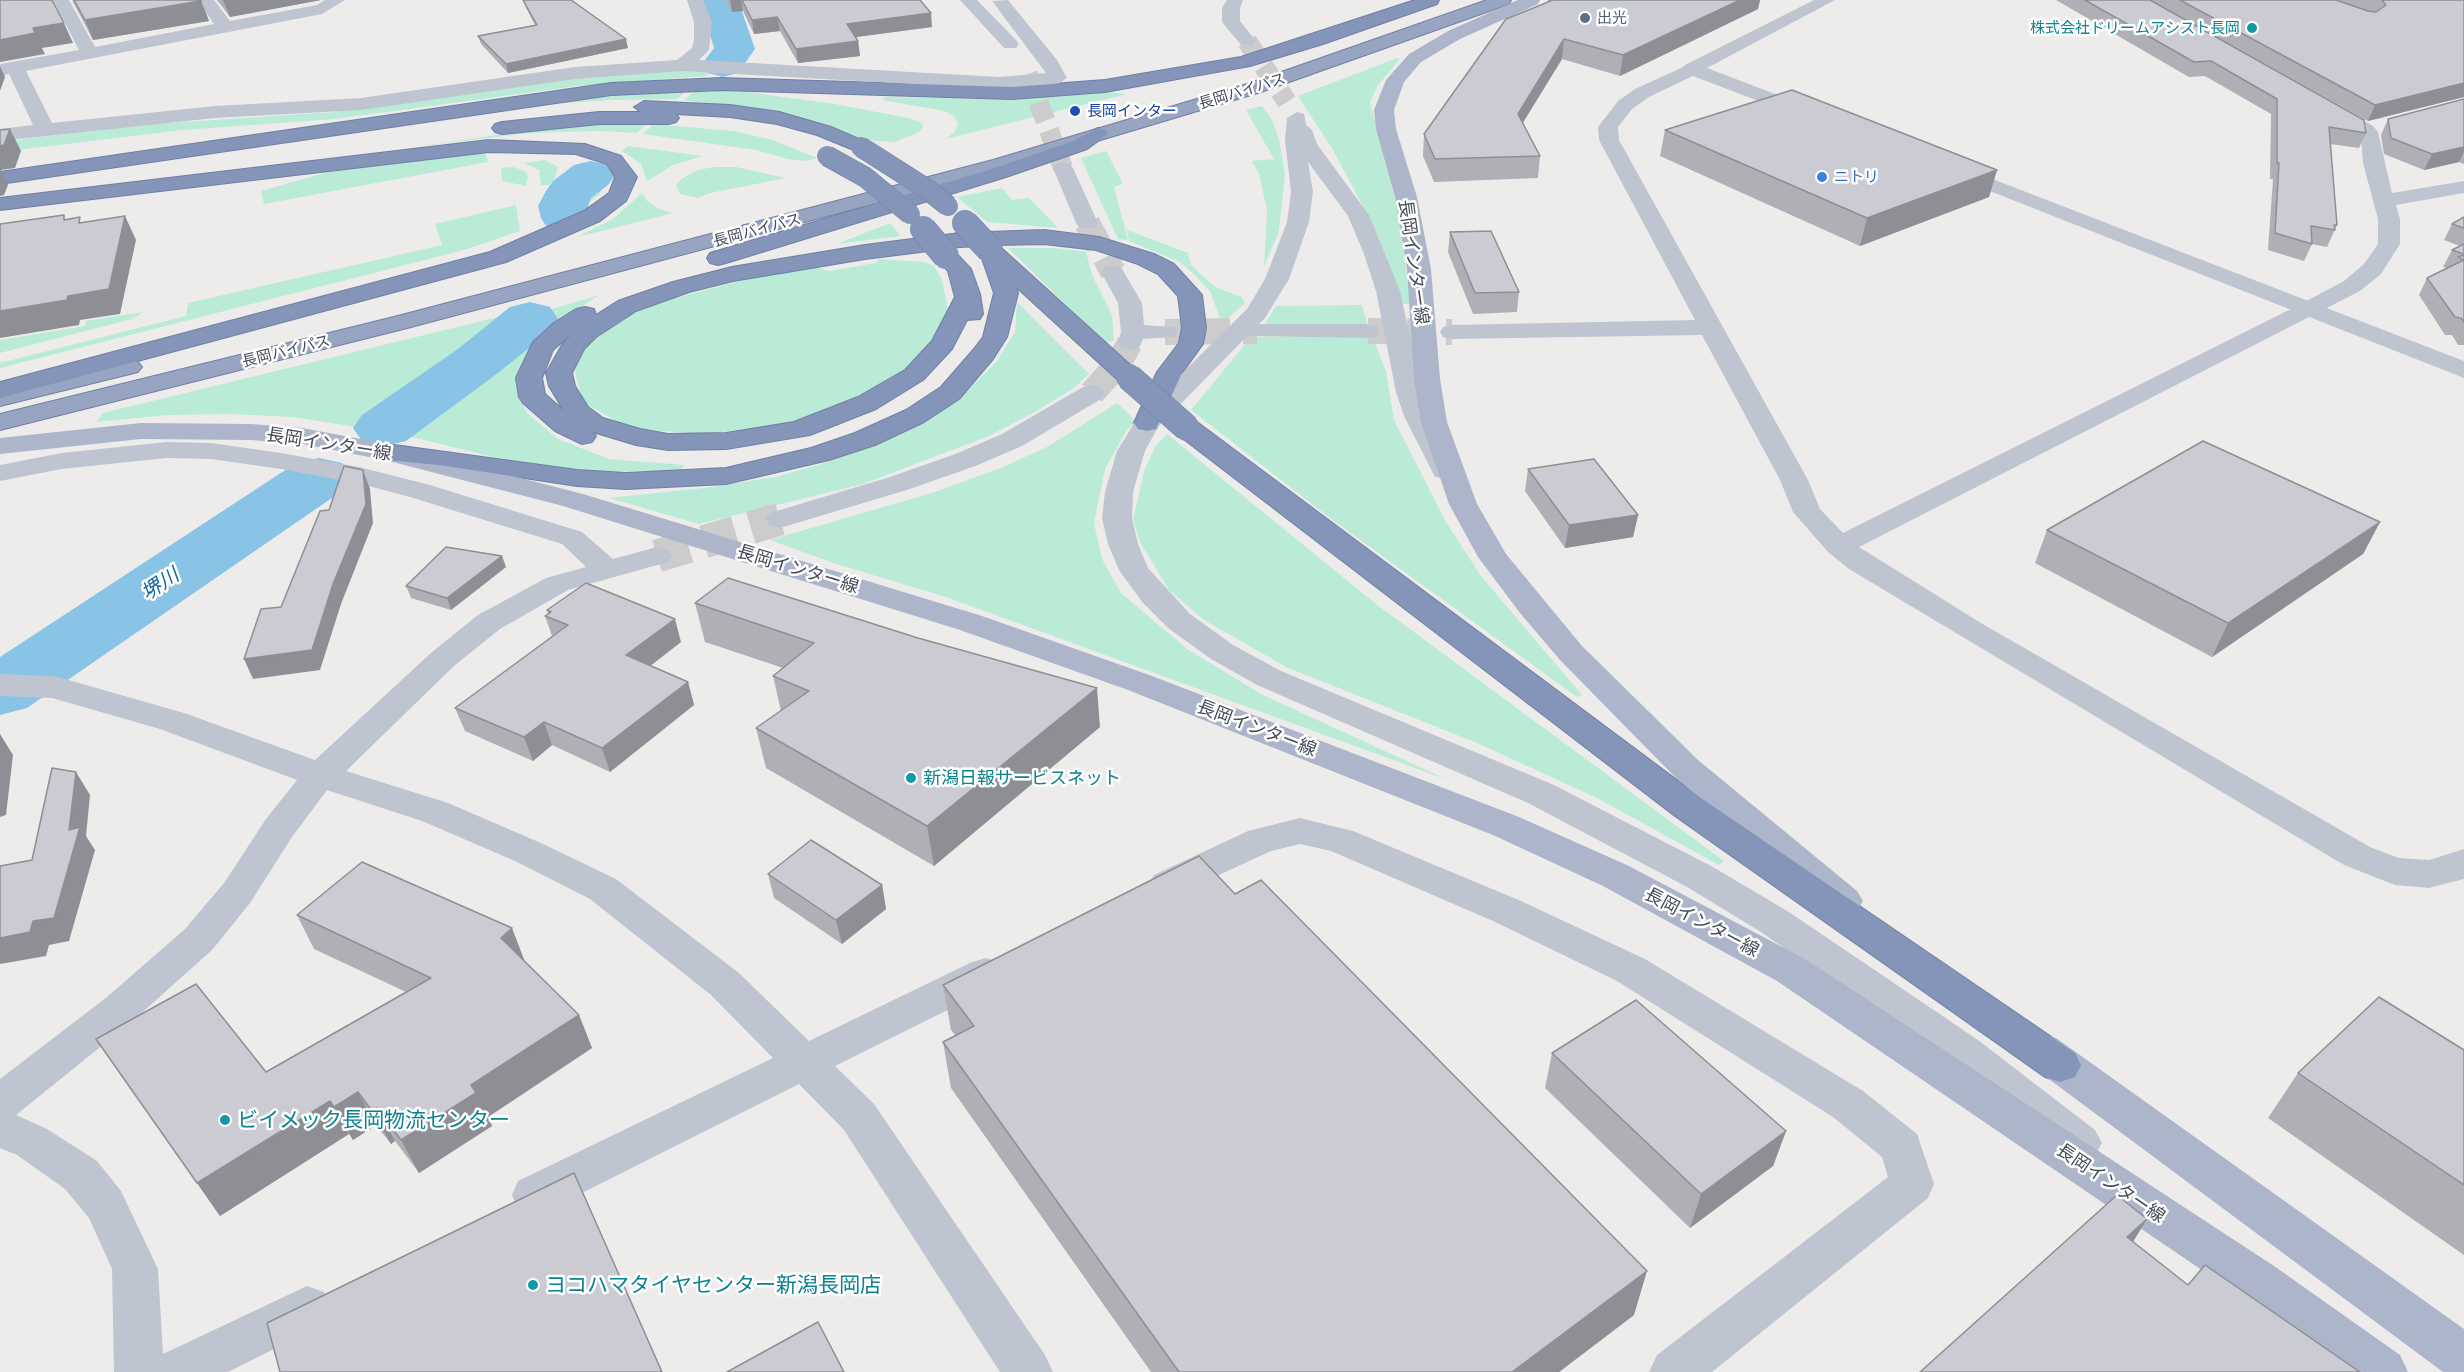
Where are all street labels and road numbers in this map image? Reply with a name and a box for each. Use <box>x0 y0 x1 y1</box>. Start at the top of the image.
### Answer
street label: 長岡バイパス <box>1196 69 1288 113</box>
street label: 長岡インター線 <box>1395 198 1433 326</box>
street label: 長岡バイパス <box>711 210 803 250</box>
street label: 長岡バイパス <box>240 331 332 371</box>
street label: 長岡インター線 <box>265 423 393 465</box>
street label: 長岡インター線 <box>735 540 861 598</box>
street label: 長岡インター線 <box>1194 695 1320 761</box>
street label: 長岡インター線 <box>1641 883 1763 961</box>
street label: 長岡インター線 <box>2053 1139 2169 1227</box>

